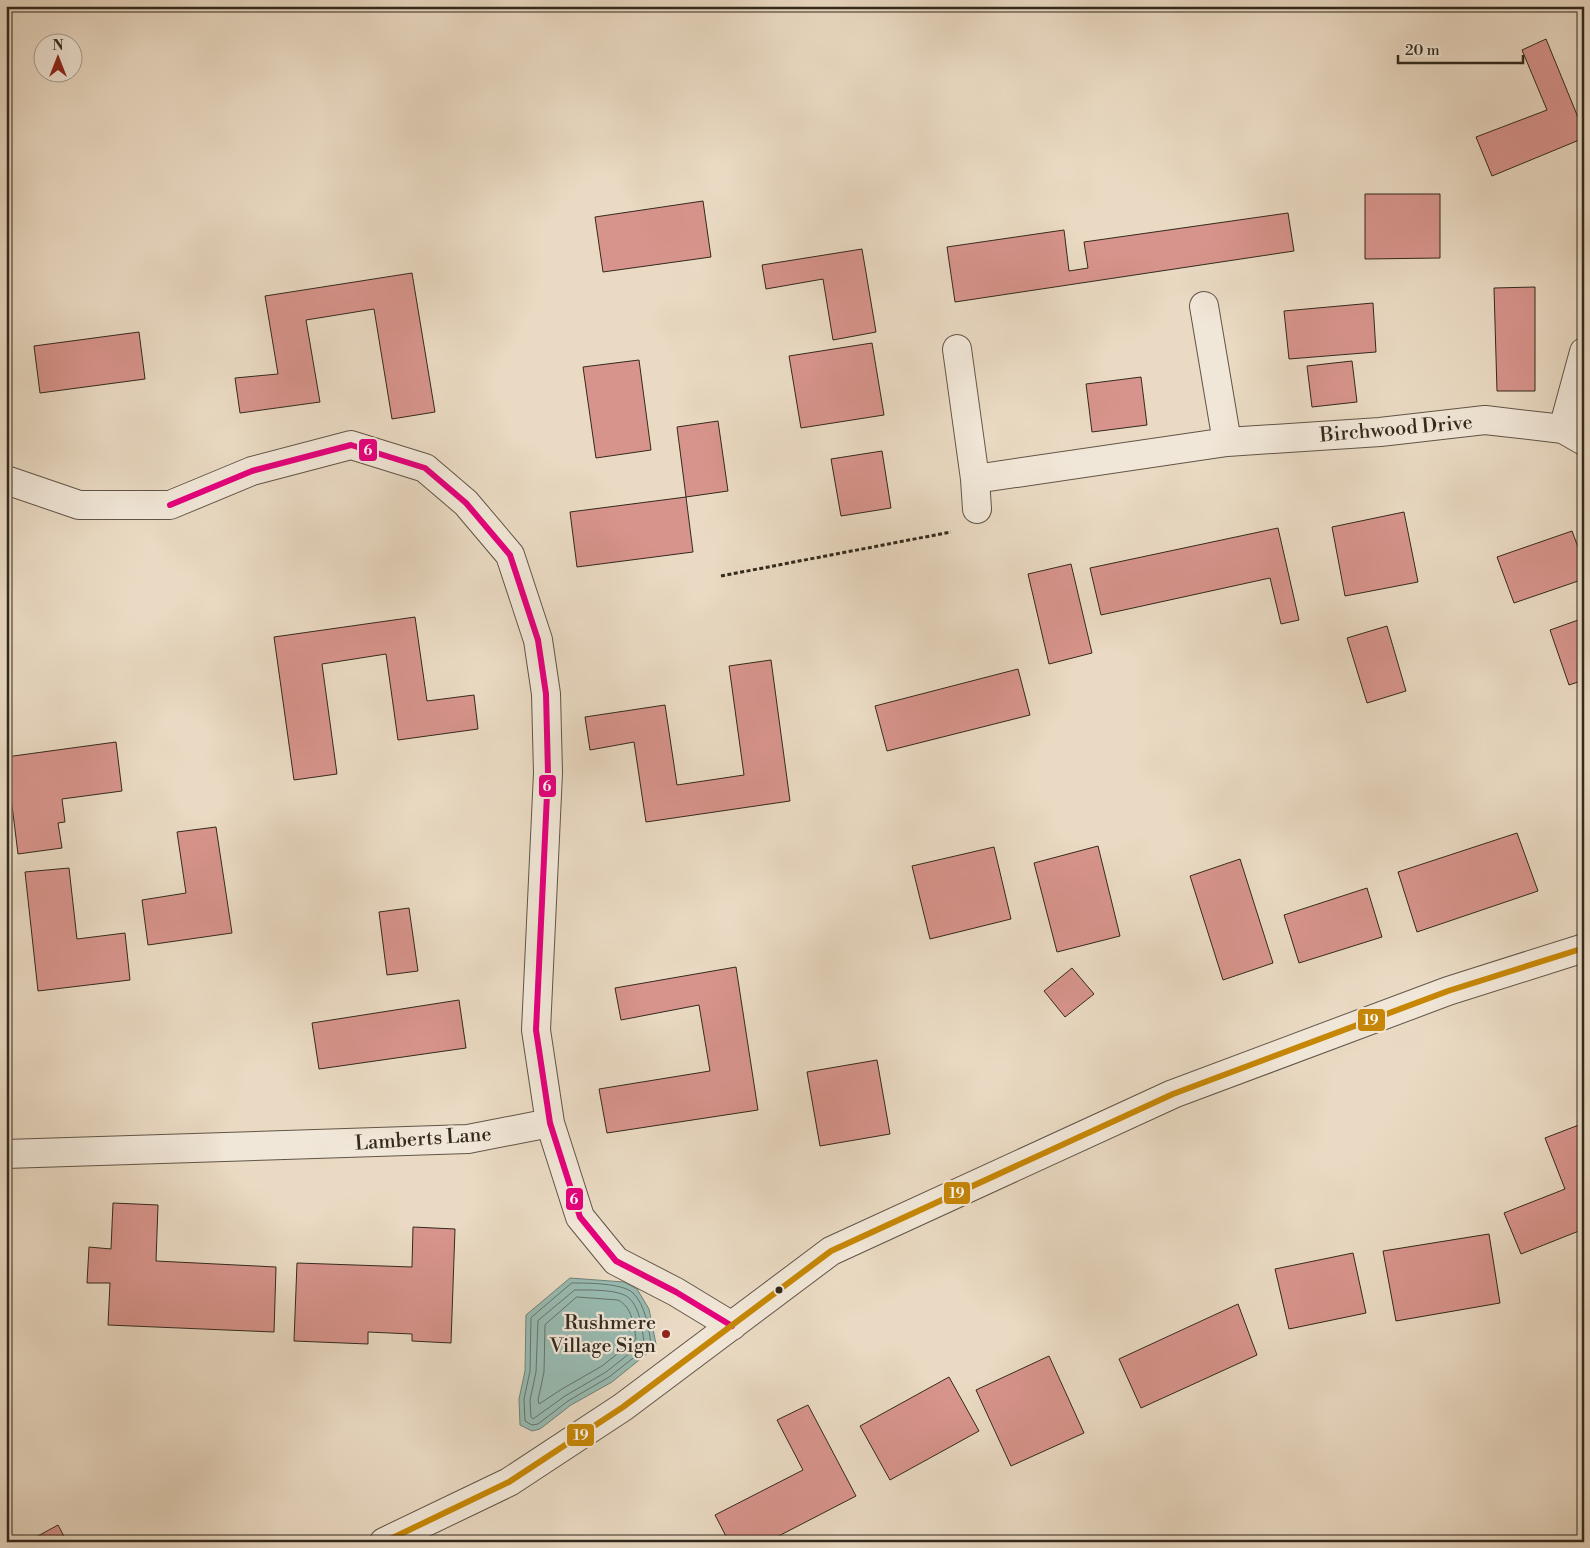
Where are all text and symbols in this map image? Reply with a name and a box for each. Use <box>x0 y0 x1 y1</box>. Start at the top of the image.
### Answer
north arrow <box>32 32 82 82</box>
scale bar <box>1398 32 1522 64</box>
text: N <box>52 37 64 55</box>
text: 20 m <box>1405 41 1440 60</box>
street label: Birchwood Drive <box>1318 410 1474 449</box>
line badge: 6 <box>358 438 378 462</box>
text: 6 <box>364 442 373 460</box>
line badge: 6 <box>538 774 557 798</box>
text: 6 <box>543 778 552 796</box>
line badge: 19 <box>1357 1008 1386 1032</box>
text: 19 <box>1363 1012 1379 1030</box>
street label: Lamberts Lane <box>354 1122 492 1157</box>
line badge: 19 <box>943 1181 971 1205</box>
text: 19 <box>949 1185 965 1203</box>
line badge: 6 <box>565 1187 584 1211</box>
text: 6 <box>570 1191 579 1209</box>
unlabelled marker <box>774 1285 784 1295</box>
place label: Rushmere Village Sign <box>549 1311 656 1359</box>
marker: Rushmere Village Sign <box>660 1328 672 1340</box>
line badge: 19 <box>566 1423 595 1447</box>
text: 19 <box>573 1427 589 1445</box>

